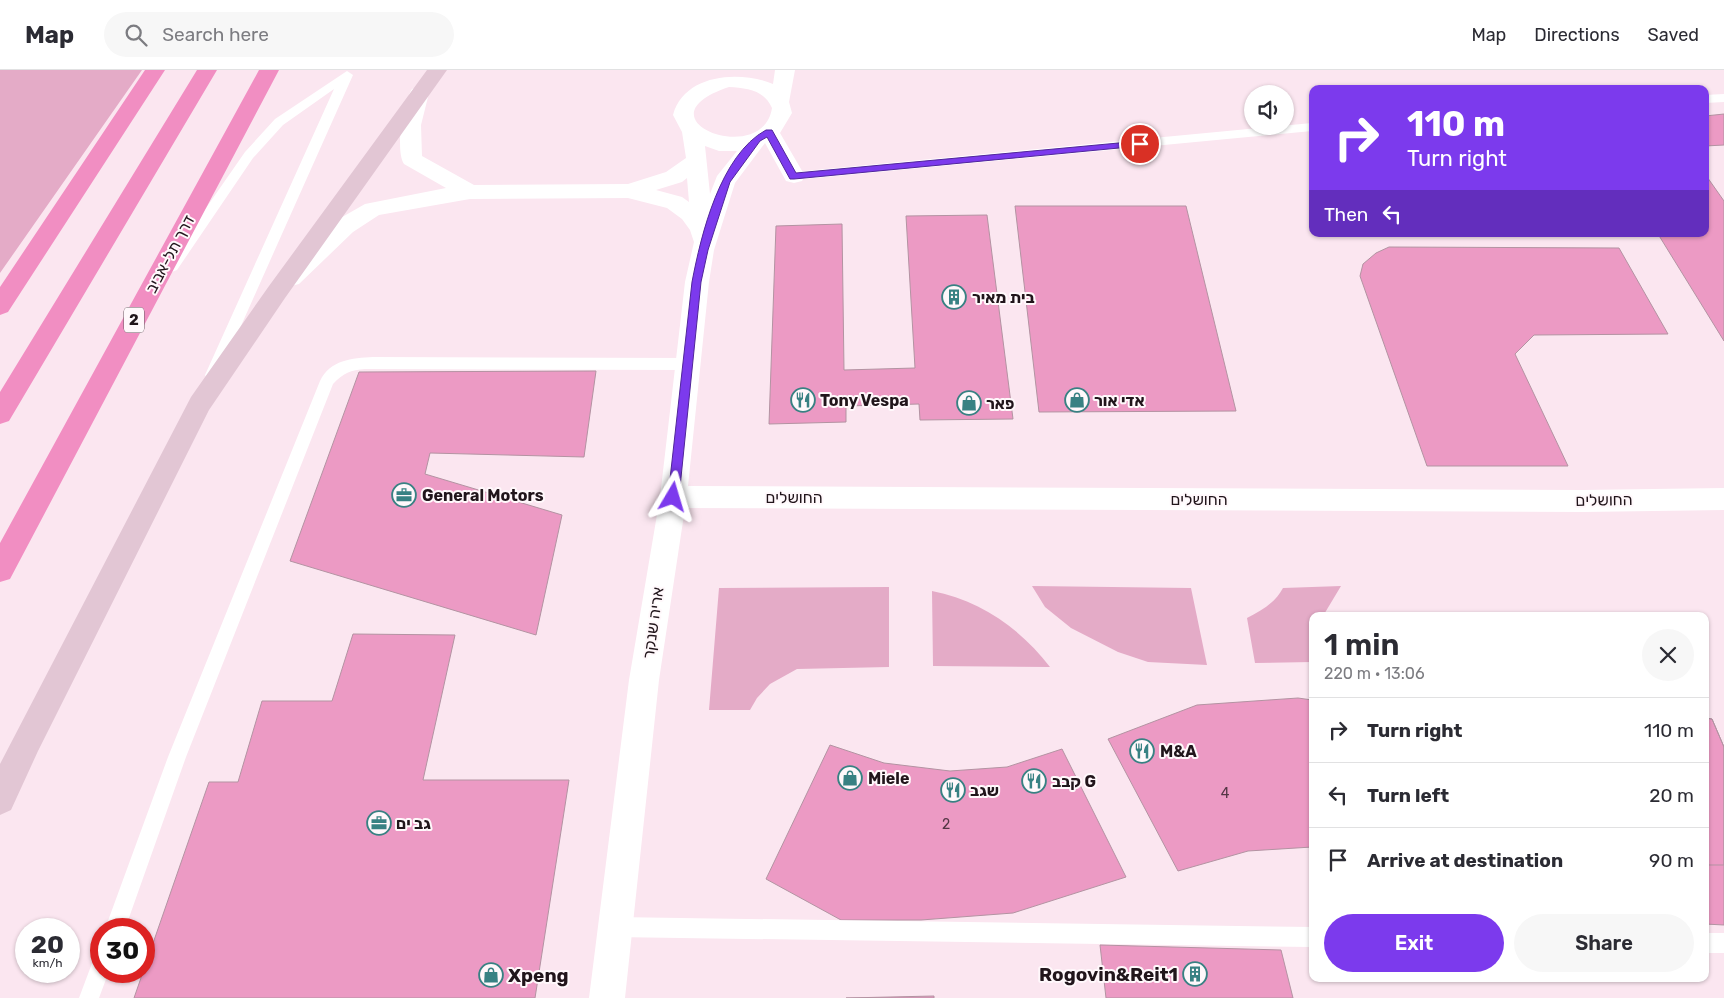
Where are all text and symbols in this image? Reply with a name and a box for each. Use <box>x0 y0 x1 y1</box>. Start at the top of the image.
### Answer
search box <box>104 12 454 57</box>
text: Map <box>25 21 74 49</box>
icon: search <box>122 21 150 49</box>
text: Search here <box>162 23 269 46</box>
text: Map <box>1471 24 1506 46</box>
text: Directions <box>1534 24 1620 46</box>
text: Saved <box>1648 24 1699 46</box>
map controls <box>1244 85 1294 135</box>
button: sound <box>1244 85 1294 135</box>
text: 110 m <box>1407 103 1505 145</box>
icon: right <box>1324 105 1389 170</box>
pin <box>1119 123 1161 165</box>
icon: arrive <box>1126 130 1154 158</box>
text: Turn right <box>1407 145 1507 172</box>
icon: left <box>1378 200 1406 228</box>
text: Then <box>1324 203 1368 226</box>
street label: דרך תל-אביב <box>141 211 199 296</box>
building icon: בית מאיר <box>941 284 967 310</box>
place label: בית מאיר <box>972 288 1035 307</box>
road number: 2 <box>124 308 144 332</box>
restaurant icon: Tony Vespa <box>790 387 816 413</box>
shop icon: אדי אור <box>1064 387 1090 413</box>
shop icon: פאר <box>956 390 982 416</box>
place label: Tony Vespa <box>820 391 909 410</box>
place label: אדי אור <box>1094 391 1145 410</box>
place label: פאר <box>986 394 1014 413</box>
position arrow <box>646 470 698 522</box>
office icon: General Motors <box>391 482 417 508</box>
place label: General Motors <box>422 486 544 505</box>
street label: החושלים <box>765 488 823 507</box>
street label: החושלים <box>1170 490 1228 509</box>
street label: החושלים <box>1575 490 1633 510</box>
street label: אריה שנקר <box>639 586 667 660</box>
text: 1 min <box>1324 627 1399 663</box>
button: close <box>1642 629 1694 681</box>
text: 220 m · 13:06 <box>1324 664 1425 683</box>
icon: right <box>1324 716 1352 744</box>
text: Turn right <box>1367 719 1462 742</box>
text: 110 m <box>1644 719 1694 742</box>
restaurant icon: M&A <box>1129 738 1155 764</box>
place label: M&A <box>1160 742 1197 761</box>
shop icon: Miele <box>837 765 863 791</box>
restaurant icon: קבב G <box>1021 768 1047 794</box>
place label: Miele <box>868 769 909 788</box>
place label: קבב G <box>1052 772 1096 791</box>
restaurant icon: שגב <box>940 777 966 803</box>
place label: שגב <box>970 781 999 800</box>
icon: left <box>1324 781 1352 809</box>
text: Turn left <box>1367 784 1449 807</box>
text: 20 m <box>1649 784 1694 807</box>
house number: 4 <box>1221 785 1230 802</box>
office icon: גב ים <box>366 810 392 836</box>
place label: גב ים <box>396 814 431 833</box>
house number: 2 <box>942 816 950 833</box>
icon: arrive <box>1324 846 1352 874</box>
text: Arrive at destination <box>1367 849 1563 872</box>
text: 90 m <box>1649 849 1694 872</box>
button: Exit <box>1324 914 1504 972</box>
button: Share <box>1514 914 1694 972</box>
speed limit sign: 30 <box>90 918 155 983</box>
text: 20 <box>31 930 64 959</box>
text: km/h <box>33 956 62 970</box>
building icon: Rogovin&Reit1 <box>1182 961 1208 987</box>
shop icon: Xpeng <box>478 962 504 988</box>
place label: Rogovin&Reit1 <box>1039 963 1178 986</box>
place label: Xpeng <box>508 964 569 987</box>

